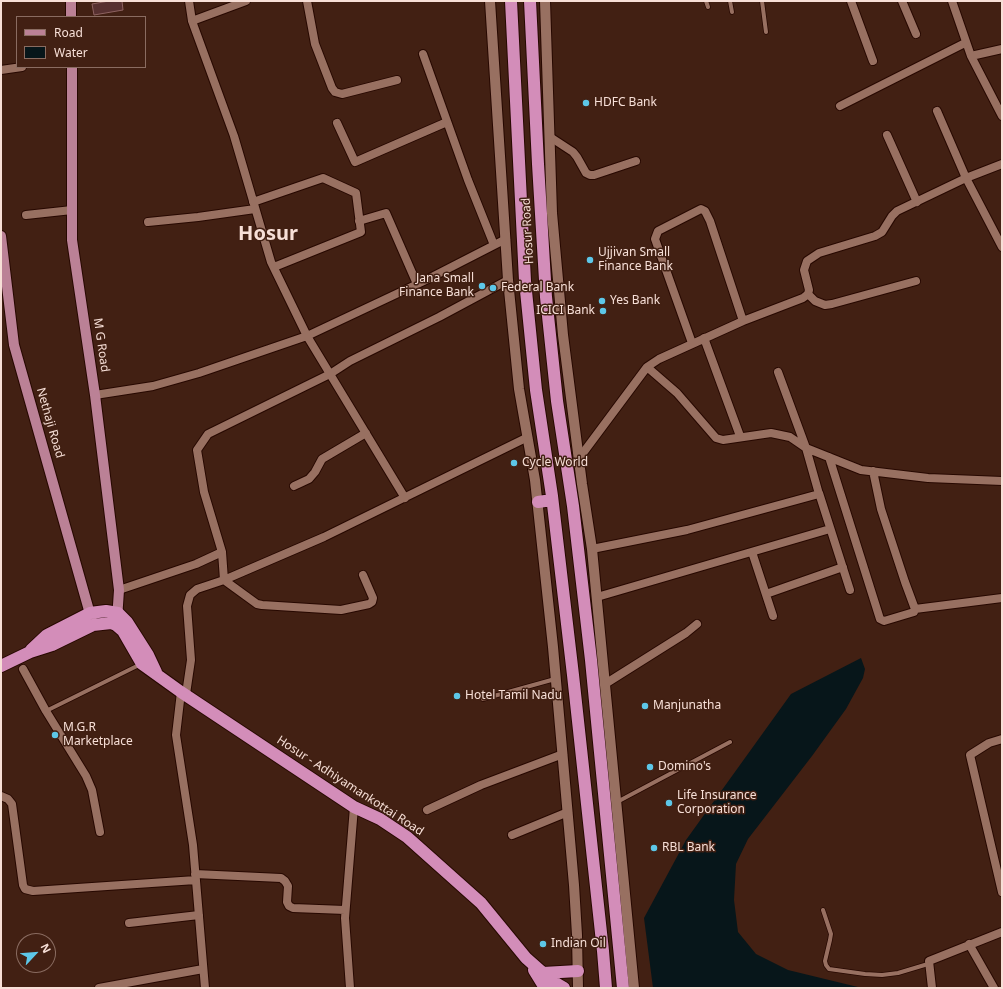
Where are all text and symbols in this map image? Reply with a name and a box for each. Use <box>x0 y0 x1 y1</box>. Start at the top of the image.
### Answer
legend <box>16 16 146 68</box>
text: Road <box>54 24 83 41</box>
text: Water <box>54 44 88 61</box>
place label: HDFC Bank <box>594 96 657 110</box>
marker: HDFC Bank <box>581 98 591 108</box>
street label: Hosur Road <box>519 198 537 264</box>
district label: Hosur <box>238 222 298 246</box>
place label: Ujjivan Small Finance Bank <box>598 246 673 274</box>
marker: Ujjivan Small Finance Bank <box>585 255 595 265</box>
place label: Jana Small Finance Bank <box>399 272 474 300</box>
marker: Jana Small Finance Bank <box>477 281 487 291</box>
place label: Federal Bank <box>501 281 574 295</box>
marker: Federal Bank <box>488 283 498 293</box>
place label: Yes Bank <box>610 294 660 308</box>
marker: Yes Bank <box>597 296 607 306</box>
place label: ICICI Bank <box>536 304 595 318</box>
marker: ICICI Bank <box>598 306 608 316</box>
street label: M G Road <box>90 317 112 373</box>
street label: Nethaji Road <box>33 386 67 460</box>
place label: Cycle World <box>522 456 588 470</box>
marker: Cycle World <box>509 458 519 468</box>
place label: Hotel Tamil Nadu <box>465 689 562 703</box>
marker: Hotel Tamil Nadu <box>452 691 462 701</box>
place label: Manjunatha <box>653 699 721 713</box>
marker: Manjunatha <box>640 701 650 711</box>
place label: M.G.R Marketplace <box>63 721 133 749</box>
marker: M.G.R Marketplace <box>50 730 60 740</box>
street label: Hosur - Adhiyamankottai Road <box>274 733 426 839</box>
place label: Domino's <box>658 760 711 774</box>
marker: Domino's <box>645 762 655 772</box>
place label: Life Insurance Corporation <box>677 789 756 817</box>
marker: Life Insurance Corporation <box>664 798 674 808</box>
place label: RBL Bank <box>662 841 715 855</box>
marker: RBL Bank <box>649 843 659 853</box>
north arrow <box>16 933 56 973</box>
place label: Indian Oil <box>551 937 606 951</box>
marker: Indian Oil <box>538 939 548 949</box>
text: N <box>38 941 55 955</box>

